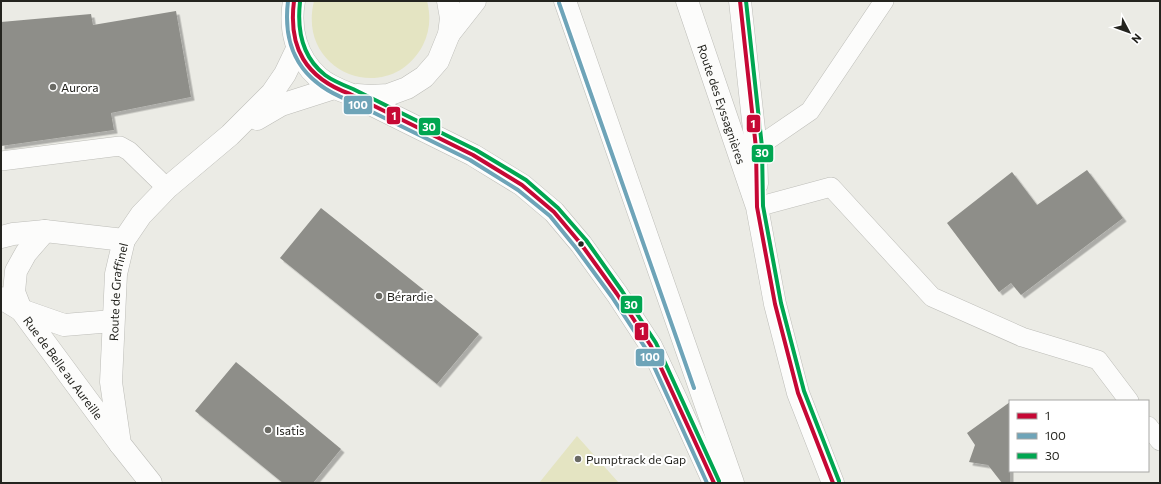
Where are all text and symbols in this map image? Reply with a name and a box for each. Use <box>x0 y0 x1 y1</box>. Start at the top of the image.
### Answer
north arrow <box>1109 12 1149 52</box>
text: N <box>1129 32 1145 46</box>
street label: Route des Eyssagnières <box>695 42 749 166</box>
place label: Aurora <box>61 80 99 94</box>
marker: Aurora <box>48 82 58 92</box>
line badge: 100 <box>343 95 373 115</box>
text: 100 <box>348 98 368 111</box>
line badge: 1 <box>386 106 401 125</box>
text: 1 <box>392 109 397 122</box>
line badge: 1 <box>746 114 761 133</box>
line badge: 30 <box>418 117 441 136</box>
text: 1 <box>751 117 756 130</box>
text: 30 <box>422 120 436 133</box>
line badge: 30 <box>751 144 774 163</box>
text: 30 <box>755 146 769 159</box>
unlabelled marker <box>576 239 586 249</box>
street label: Route de Graffinel <box>106 241 130 341</box>
place label: Bérardie <box>387 289 433 303</box>
marker: Bérardie <box>374 291 384 301</box>
line badge: 30 <box>620 295 643 314</box>
text: 30 <box>624 298 638 311</box>
street label: Rue de Belle au Aureille <box>21 313 106 422</box>
line badge: 1 <box>634 322 649 341</box>
text: 1 <box>640 324 645 337</box>
line badge: 100 <box>635 348 665 367</box>
text: 100 <box>640 350 660 363</box>
legend <box>1009 400 1149 472</box>
text: 1 <box>1045 408 1050 422</box>
place label: Isatis <box>276 423 305 437</box>
marker: Isatis <box>263 425 273 435</box>
text: 100 <box>1045 428 1066 442</box>
text: 30 <box>1045 448 1060 462</box>
place label: Pumptrack de Gap <box>586 452 686 466</box>
marker: Pumptrack de Gap <box>573 454 583 464</box>

